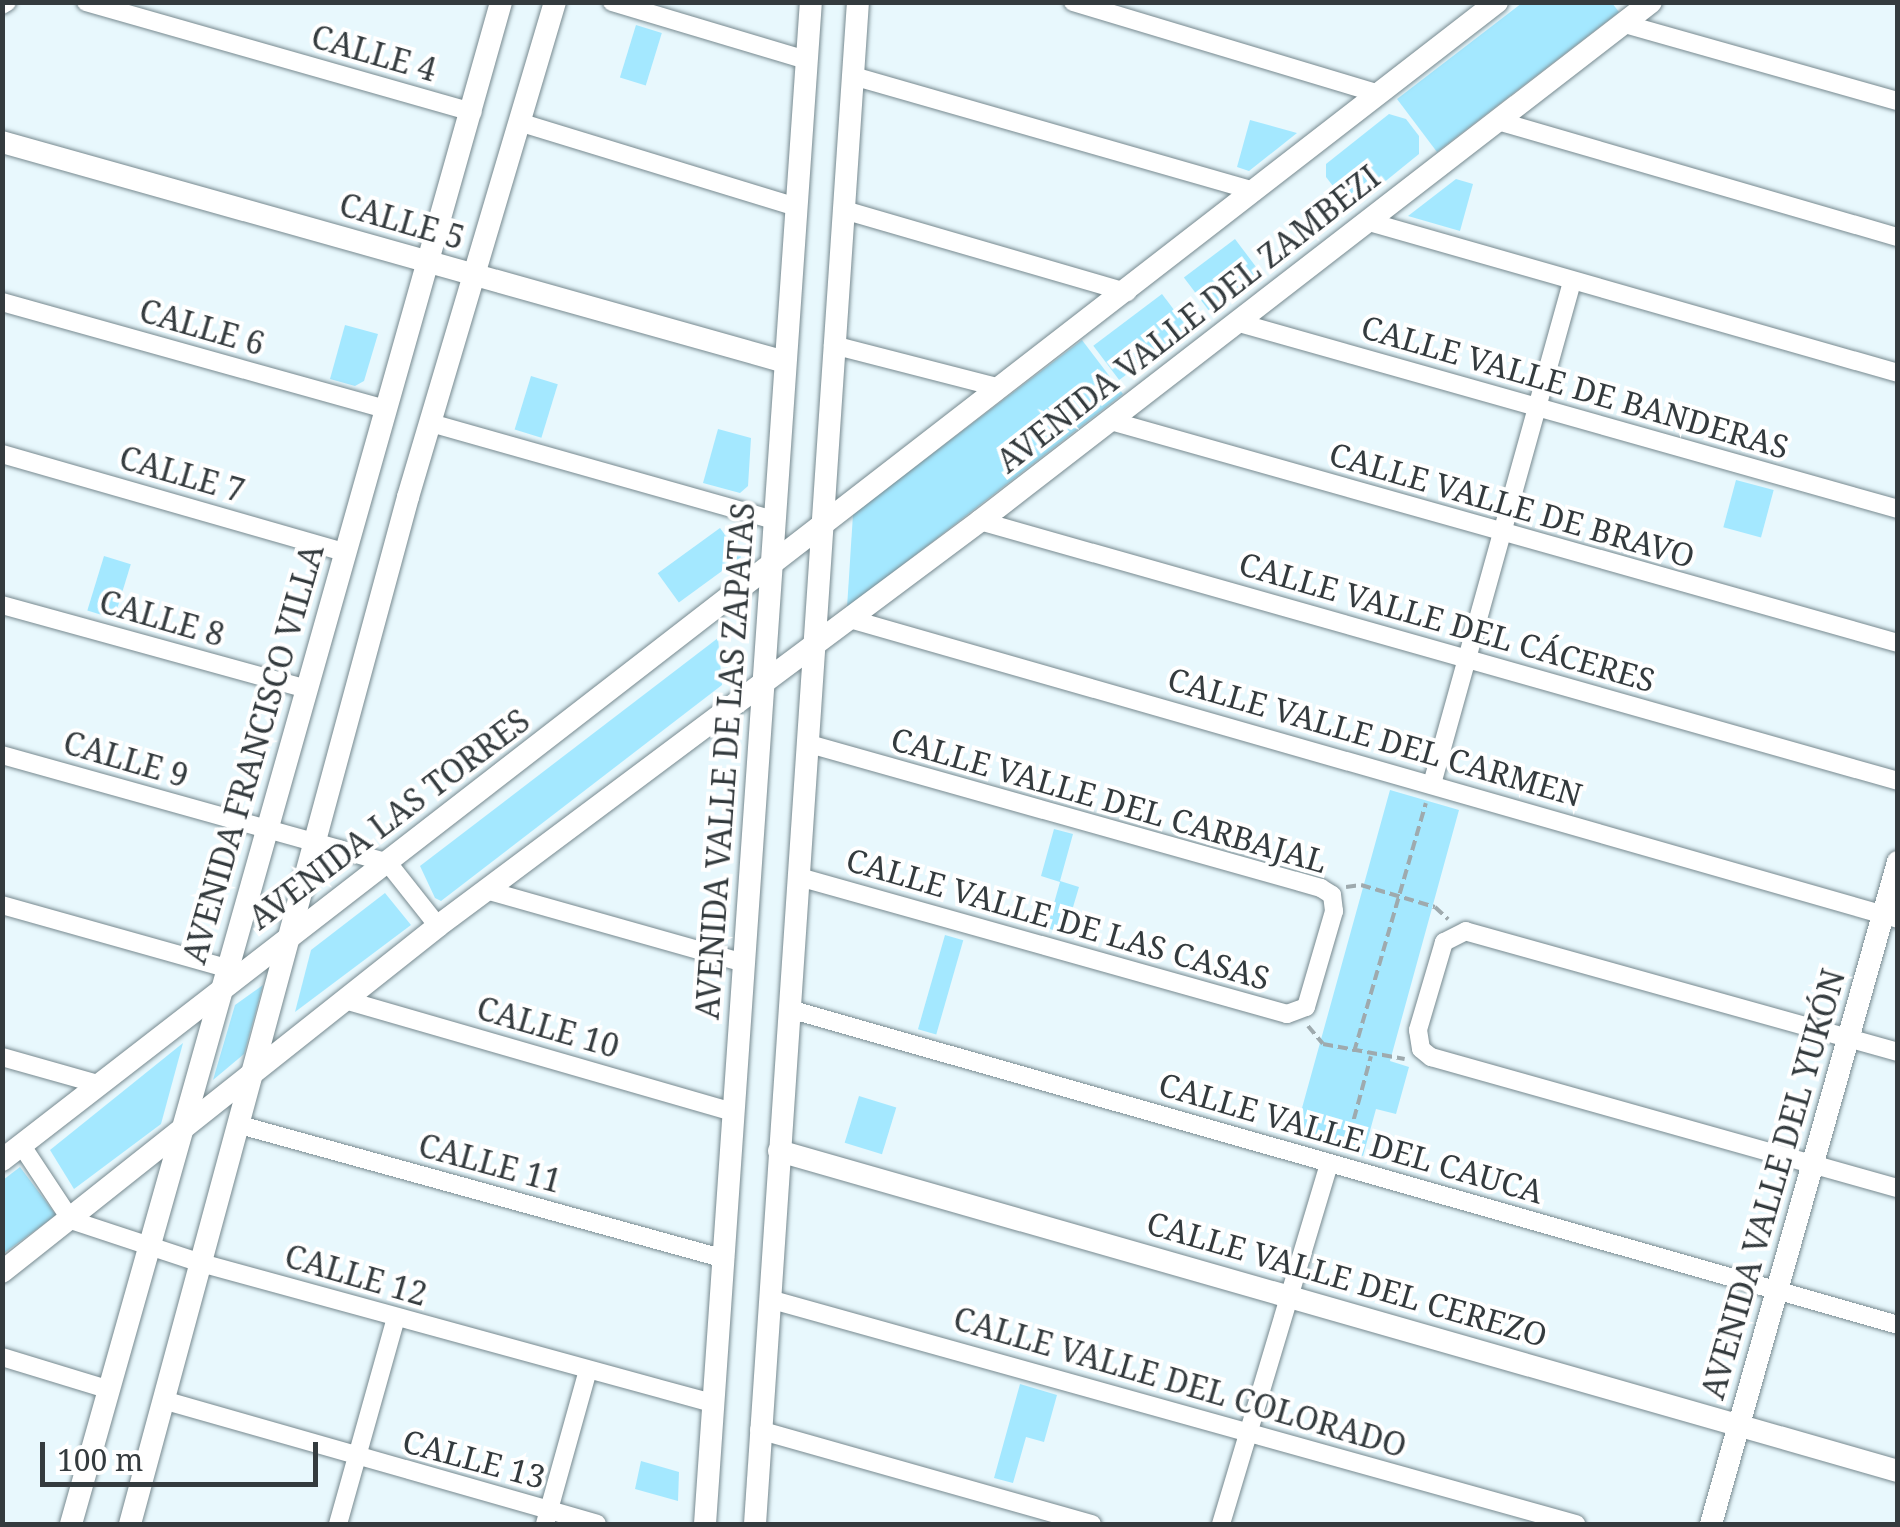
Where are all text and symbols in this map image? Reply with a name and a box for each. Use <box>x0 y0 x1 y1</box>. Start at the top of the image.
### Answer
street label: CALLE 4 <box>307 17 441 89</box>
street label: AVENIDA VALLE DEL ZAMBEZI <box>989 158 1387 480</box>
street label: CALLE 5 <box>335 185 469 257</box>
street label: CALLE 6 <box>135 291 269 363</box>
street label: CALLE VALLE DE BANDERAS <box>1357 307 1793 467</box>
street label: CALLE VALLE DE BRAVO <box>1325 434 1699 576</box>
street label: CALLE 7 <box>115 438 249 510</box>
street label: AVENIDA VALLE DE LAS ZAPATAS <box>688 501 762 1021</box>
street label: AVENIDA FRANCISCO VILLA <box>175 540 331 968</box>
street label: CALLE VALLE DEL CÁCERES <box>1235 544 1659 700</box>
street label: CALLE 8 <box>95 582 229 654</box>
street label: CALLE VALLE DEL CARMEN <box>1163 659 1587 815</box>
street label: AVENIDA LAS TORRES <box>241 701 537 937</box>
street label: CALLE VALLE DEL CARBAJAL <box>887 719 1331 881</box>
street label: CALLE 9 <box>59 723 193 795</box>
street label: CALLE VALLE DE LAS CASAS <box>842 840 1274 998</box>
street label: AVENIDA VALLE DEL YUKÓN <box>1693 965 1853 1403</box>
street label: CALLE 10 <box>472 988 624 1066</box>
street label: CALLE VALLE DEL CAUCA <box>1154 1065 1548 1211</box>
street label: CALLE 11 <box>414 1126 566 1200</box>
street label: CALLE VALLE DEL CEREZO <box>1142 1203 1552 1355</box>
street label: CALLE 12 <box>280 1236 432 1314</box>
street label: CALLE VALLE DEL COLORADO <box>949 1299 1411 1465</box>
scale bar <box>45 1422 322 1484</box>
street label: CALLE 13 <box>398 1422 550 1496</box>
text: 100 m <box>57 1439 143 1480</box>

